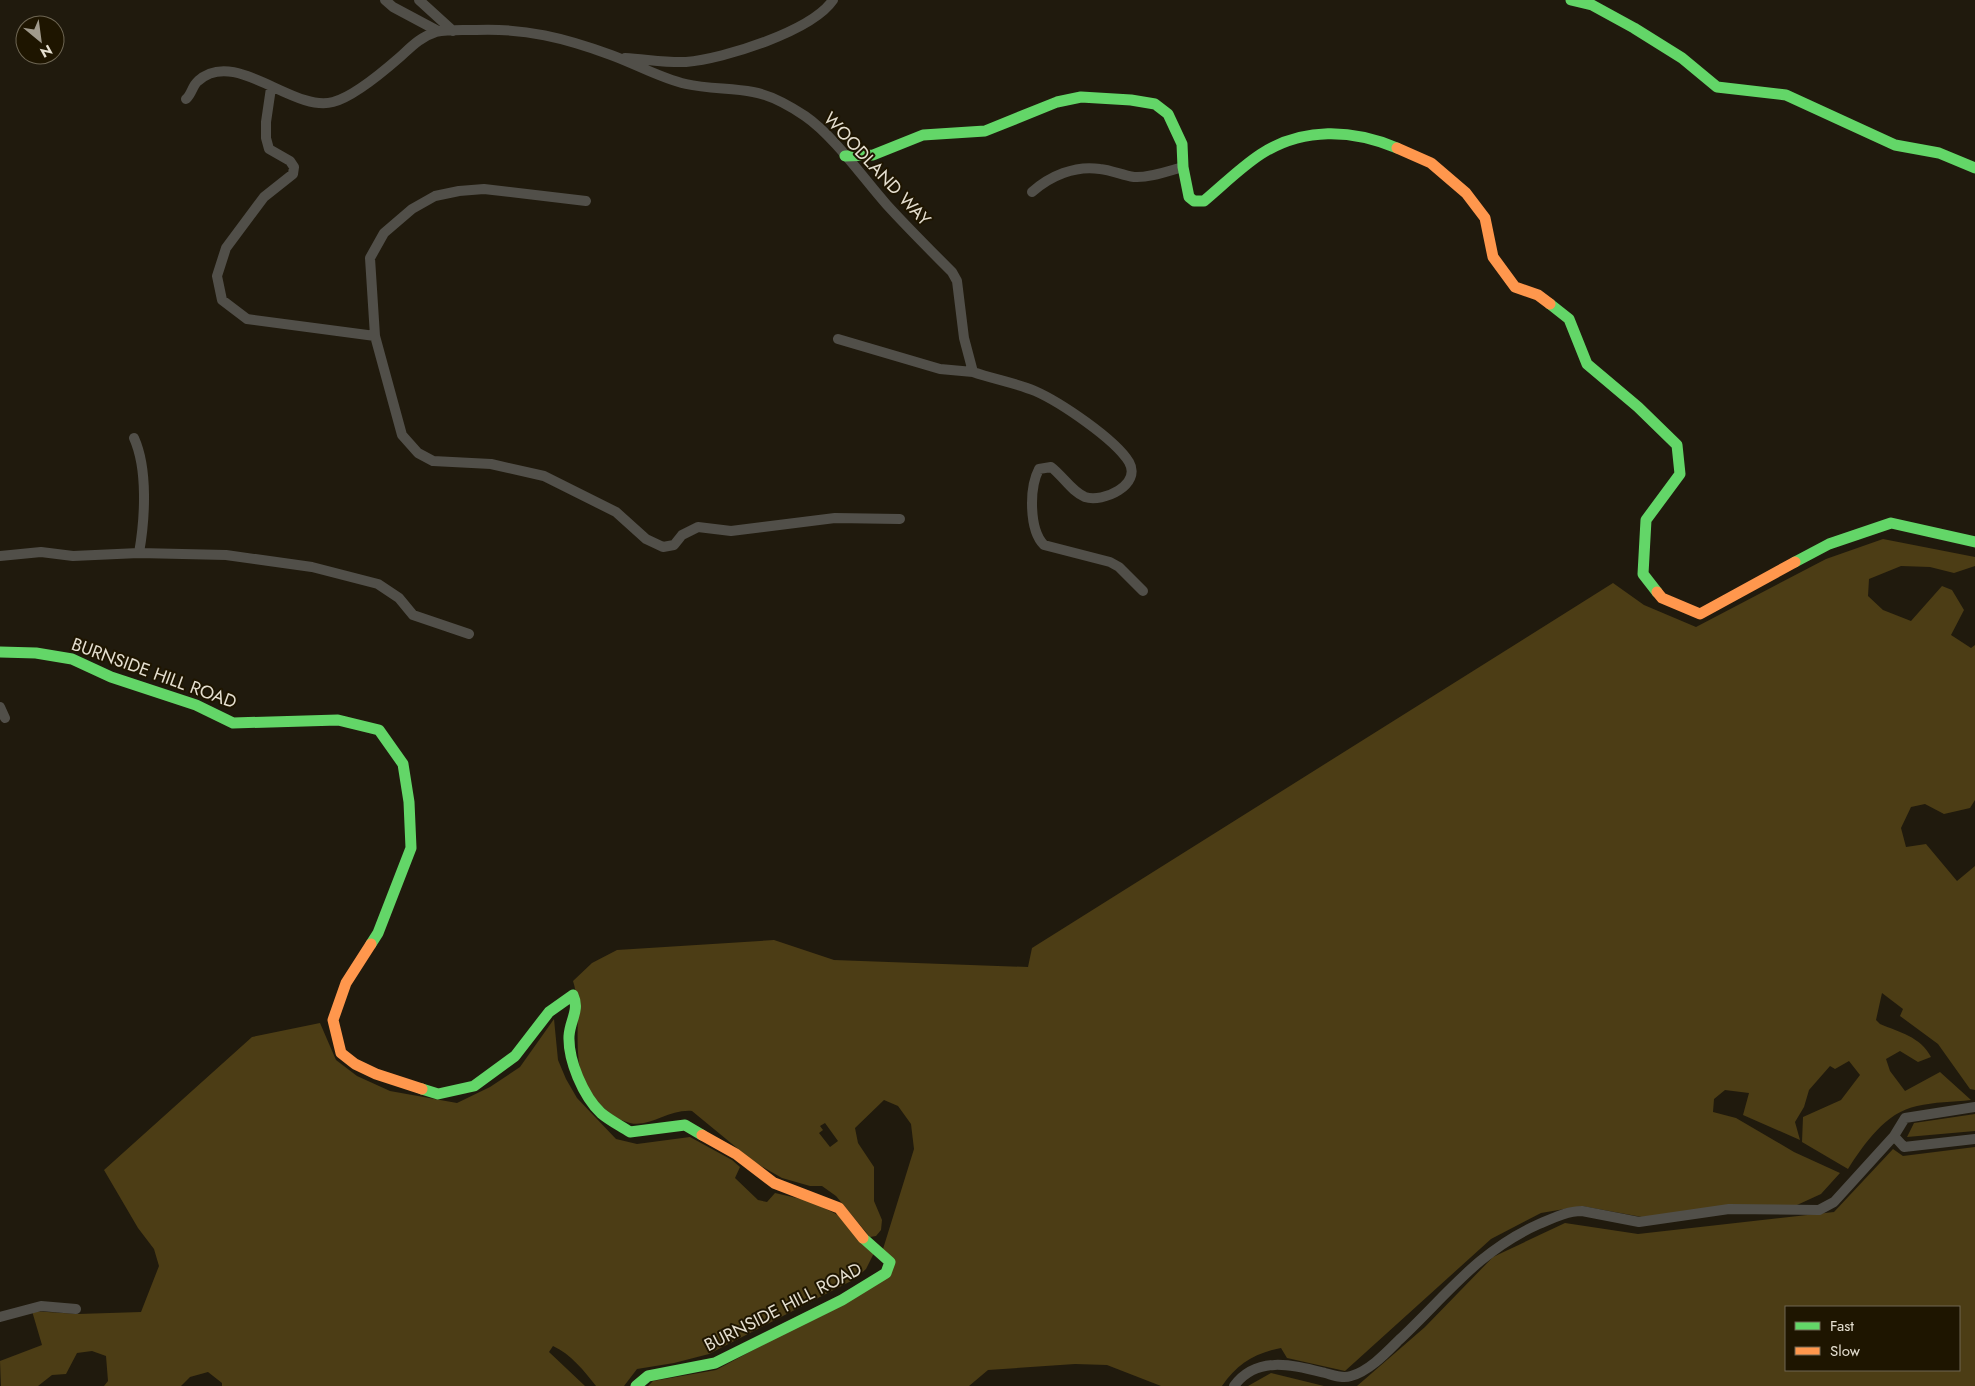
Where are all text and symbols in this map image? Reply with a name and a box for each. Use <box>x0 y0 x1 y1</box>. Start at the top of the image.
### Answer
north arrow <box>15 15 65 65</box>
text: N <box>37 40 56 63</box>
street label: WOODLAND WAY <box>817 106 937 232</box>
street label: BURNSIDE HILL ROAD <box>68 631 240 715</box>
street label: BURNSIDE HILL ROAD <box>700 1256 866 1358</box>
legend <box>1785 1306 1960 1371</box>
text: Fast <box>1830 1315 1854 1337</box>
text: Slow <box>1830 1340 1861 1362</box>

